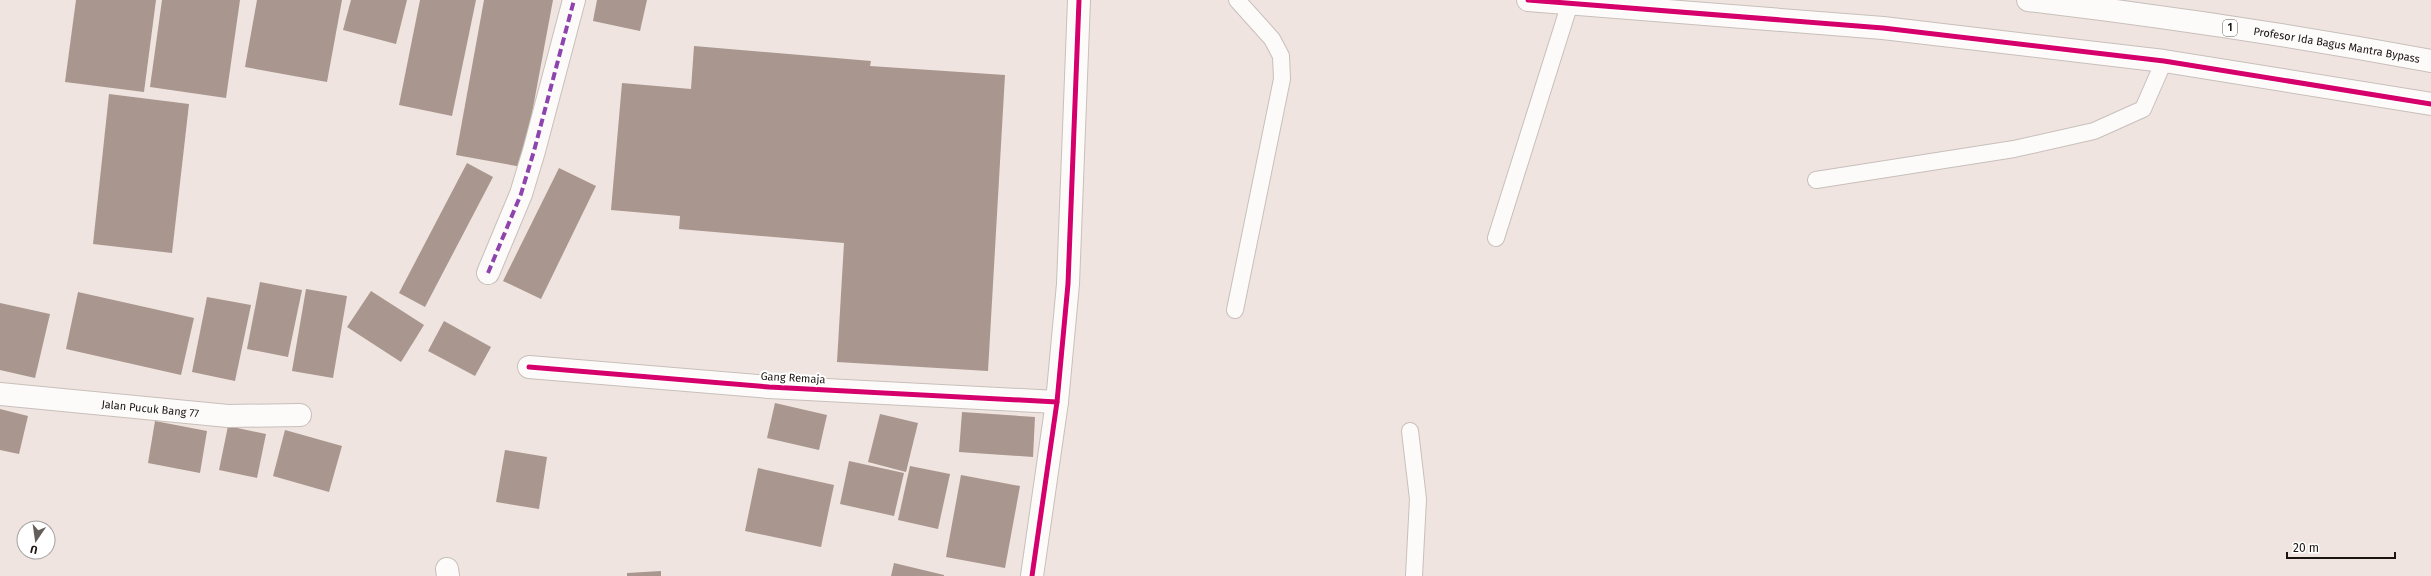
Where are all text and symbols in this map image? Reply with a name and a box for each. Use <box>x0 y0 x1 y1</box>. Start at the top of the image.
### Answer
road number: 1 <box>2223 20 2237 36</box>
street label: Profesor Ida Bagus Mantra Bypass <box>2253 24 2421 65</box>
street label: Gang Remaja <box>760 370 826 386</box>
street label: Jalan Pucuk Bang 77 <box>101 397 200 420</box>
north arrow <box>16 520 56 560</box>
scale bar <box>2287 534 2395 560</box>
text: 20 m <box>2293 541 2319 555</box>
text: U <box>29 542 39 556</box>

